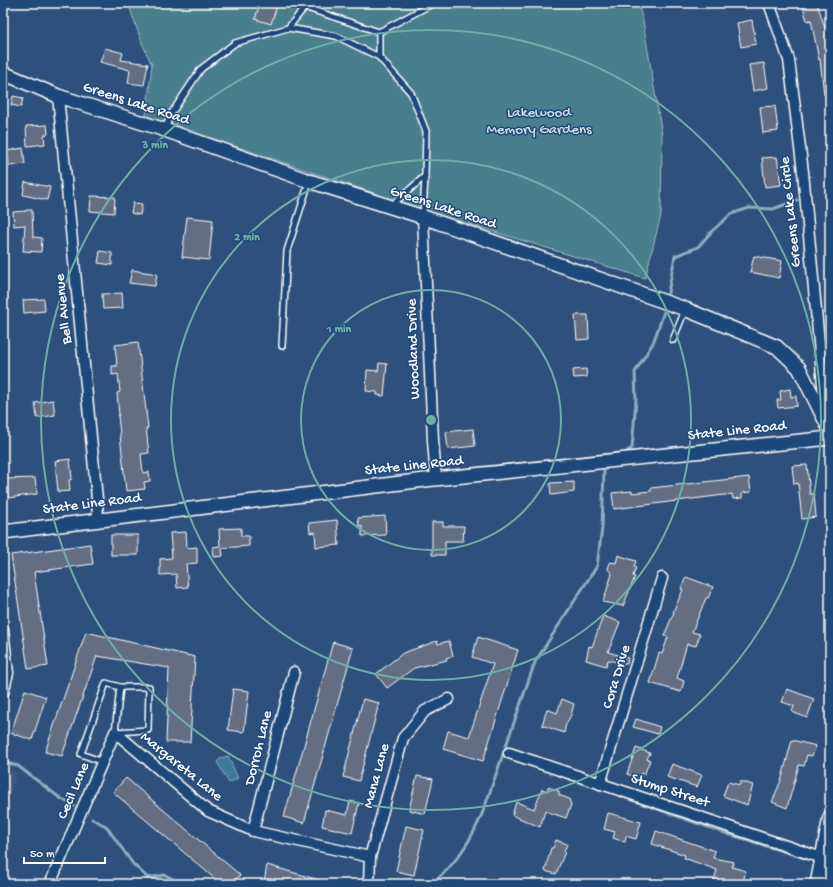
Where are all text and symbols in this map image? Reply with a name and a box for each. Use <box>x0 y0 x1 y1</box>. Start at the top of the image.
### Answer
street label: Greens Lake Road <box>80 78 193 130</box>
park label: Lakewood Memory Gardens <box>486 104 592 139</box>
text: 3 min <box>141 139 168 153</box>
street label: Greens Lake Circle <box>776 156 806 268</box>
street label: Greens Lake Road <box>387 182 500 234</box>
text: 2 min <box>234 231 260 245</box>
street label: Bell Avenue <box>51 273 77 346</box>
street label: Woodland Drive <box>403 298 425 400</box>
text: 1 min <box>326 323 352 337</box>
centre of rings <box>424 413 438 427</box>
street label: State Line Road <box>687 417 788 445</box>
street label: State Line Road <box>364 452 465 480</box>
street label: State Line Road <box>42 489 143 519</box>
street label: Cora Drive <box>599 643 635 711</box>
street label: Dorroh Lane <box>241 709 277 788</box>
street label: Margareta Lane <box>136 728 226 806</box>
street label: Mana Lane <box>360 741 394 810</box>
street label: Cecil Lane <box>54 760 94 822</box>
street label: Stump Street <box>628 770 713 813</box>
scale bar <box>24 839 105 865</box>
text: 50 m <box>30 848 55 862</box>

